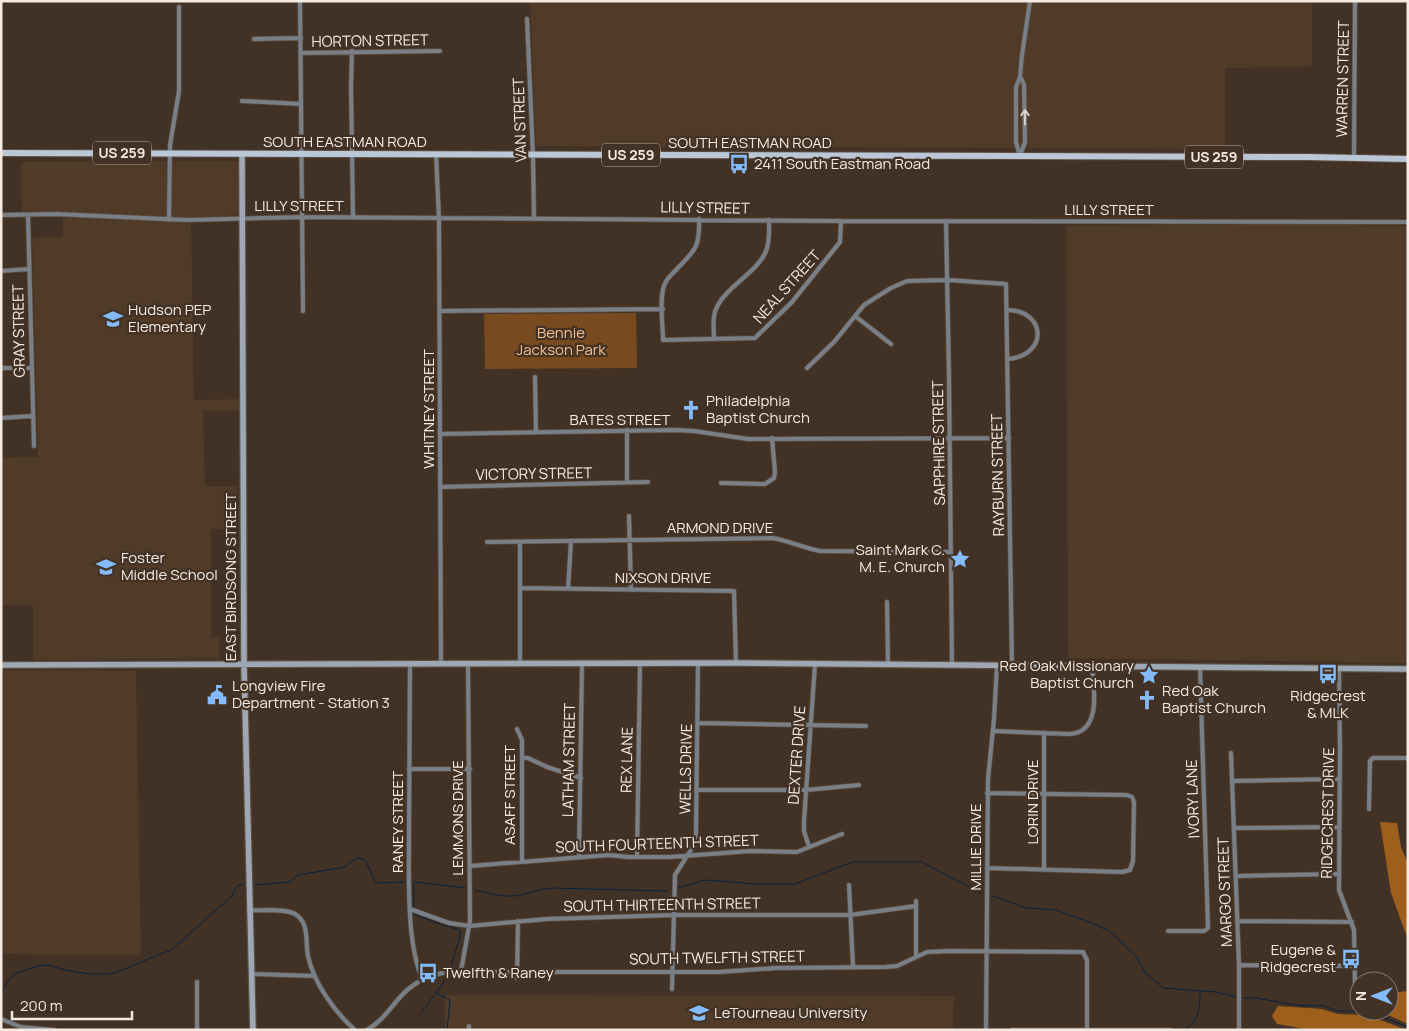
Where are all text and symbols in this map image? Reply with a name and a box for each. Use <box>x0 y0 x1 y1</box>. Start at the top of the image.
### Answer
street label: WARREN STREET <box>1331 20 1354 138</box>
street label: HORTON STREET <box>311 29 429 52</box>
street label: VAN STREET <box>508 77 531 163</box>
one-way arrow <box>1020 109 1030 125</box>
street label: SOUTH EASTMAN ROAD <box>263 131 427 152</box>
street label: SOUTH EASTMAN ROAD <box>668 132 832 153</box>
road number: US 259 <box>93 142 151 164</box>
road number: US 259 <box>602 144 660 166</box>
road number: US 259 <box>1185 146 1243 168</box>
bus stop icon: 2411 South Eastman Road <box>728 153 750 175</box>
place label: 2411 South Eastman Road <box>754 153 930 174</box>
street label: LILLY STREET <box>254 195 344 216</box>
street label: LILLY STREET <box>660 196 750 219</box>
street label: LILLY STREET <box>1064 199 1154 220</box>
street label: NEAL STREET <box>748 245 825 328</box>
street label: GRAY STREET <box>7 284 30 378</box>
place label: Hudson PEP Elementary <box>128 299 211 337</box>
school or university icon: Hudson PEP Elementary <box>102 308 124 330</box>
park label: Bennie Jackson Park <box>516 322 606 360</box>
street label: WHITNEY STREET <box>418 349 439 469</box>
street label: SAPPHIRE STREET <box>927 380 950 506</box>
place label: Philadelphia Baptist Church <box>706 390 810 428</box>
church icon: Philadelphia Baptist Church <box>680 399 702 421</box>
street label: BATES STREET <box>570 409 670 430</box>
street label: RAYBURN STREET <box>986 414 1009 536</box>
street label: VICTORY STREET <box>475 462 593 485</box>
street label: EAST BIRDSONG STREET <box>220 493 241 661</box>
street label: ARMOND DRIVE <box>667 517 773 538</box>
place label: Saint Mark C. M. E. Church <box>855 539 945 577</box>
place label: Foster Middle School <box>121 547 218 585</box>
place icon: Saint Mark C. M. E. Church <box>949 548 971 570</box>
school or university icon: Foster Middle School <box>95 556 117 578</box>
street label: NIXSON DRIVE <box>615 567 711 588</box>
place label: Red Oak Missionary Baptist Church <box>1000 655 1134 693</box>
bus stop icon: Ridgecrest & MLK <box>1317 663 1339 685</box>
place icon: Red Oak Missionary Baptist Church <box>1138 664 1160 686</box>
place label: Longview Fire Department - Station 3 <box>232 675 390 713</box>
place label: Red Oak Baptist Church <box>1162 680 1266 718</box>
public building icon: Longview Fire Department - Station 3 <box>206 684 228 706</box>
place label: Ridgecrest & MLK <box>1290 685 1366 723</box>
church icon: Red Oak Baptist Church <box>1136 689 1158 711</box>
street label: LATHAM STREET <box>557 703 580 817</box>
street label: DEXTER DRIVE <box>783 705 810 805</box>
street label: WELLS DRIVE <box>674 723 697 815</box>
street label: REX LANE <box>615 727 638 793</box>
street label: ASAFF STREET <box>499 745 520 845</box>
street label: RIDGECREST DRIVE <box>1316 747 1339 879</box>
street label: LORIN DRIVE <box>1022 759 1043 845</box>
street label: IVORY LANE <box>1181 759 1204 839</box>
street label: LEMMONS DRIVE <box>447 760 468 876</box>
street label: RANEY STREET <box>387 771 408 873</box>
street label: MILLIE DRIVE <box>965 803 986 891</box>
street label: SOUTH FOURTEENTH STREET <box>555 829 759 858</box>
street label: MARGO STREET <box>1212 837 1237 947</box>
street label: SOUTH THIRTEENTH STREET <box>563 892 761 917</box>
place label: Eugene & Ridgecrest <box>1260 939 1336 977</box>
street label: SOUTH TWELFTH STREET <box>629 945 805 970</box>
bus stop icon: Eugene & Ridgecrest <box>1340 948 1362 970</box>
bus stop icon: Twelfth & Raney <box>417 962 439 984</box>
place label: Twelfth & Raney <box>443 962 554 983</box>
north arrow <box>1349 971 1399 1021</box>
scale bar <box>12 988 132 1020</box>
text: N <box>1351 991 1370 1001</box>
text: 200 m <box>20 995 63 1016</box>
school or university icon: LeTourneau University <box>688 1002 710 1024</box>
place label: LeTourneau University <box>714 1002 867 1023</box>

